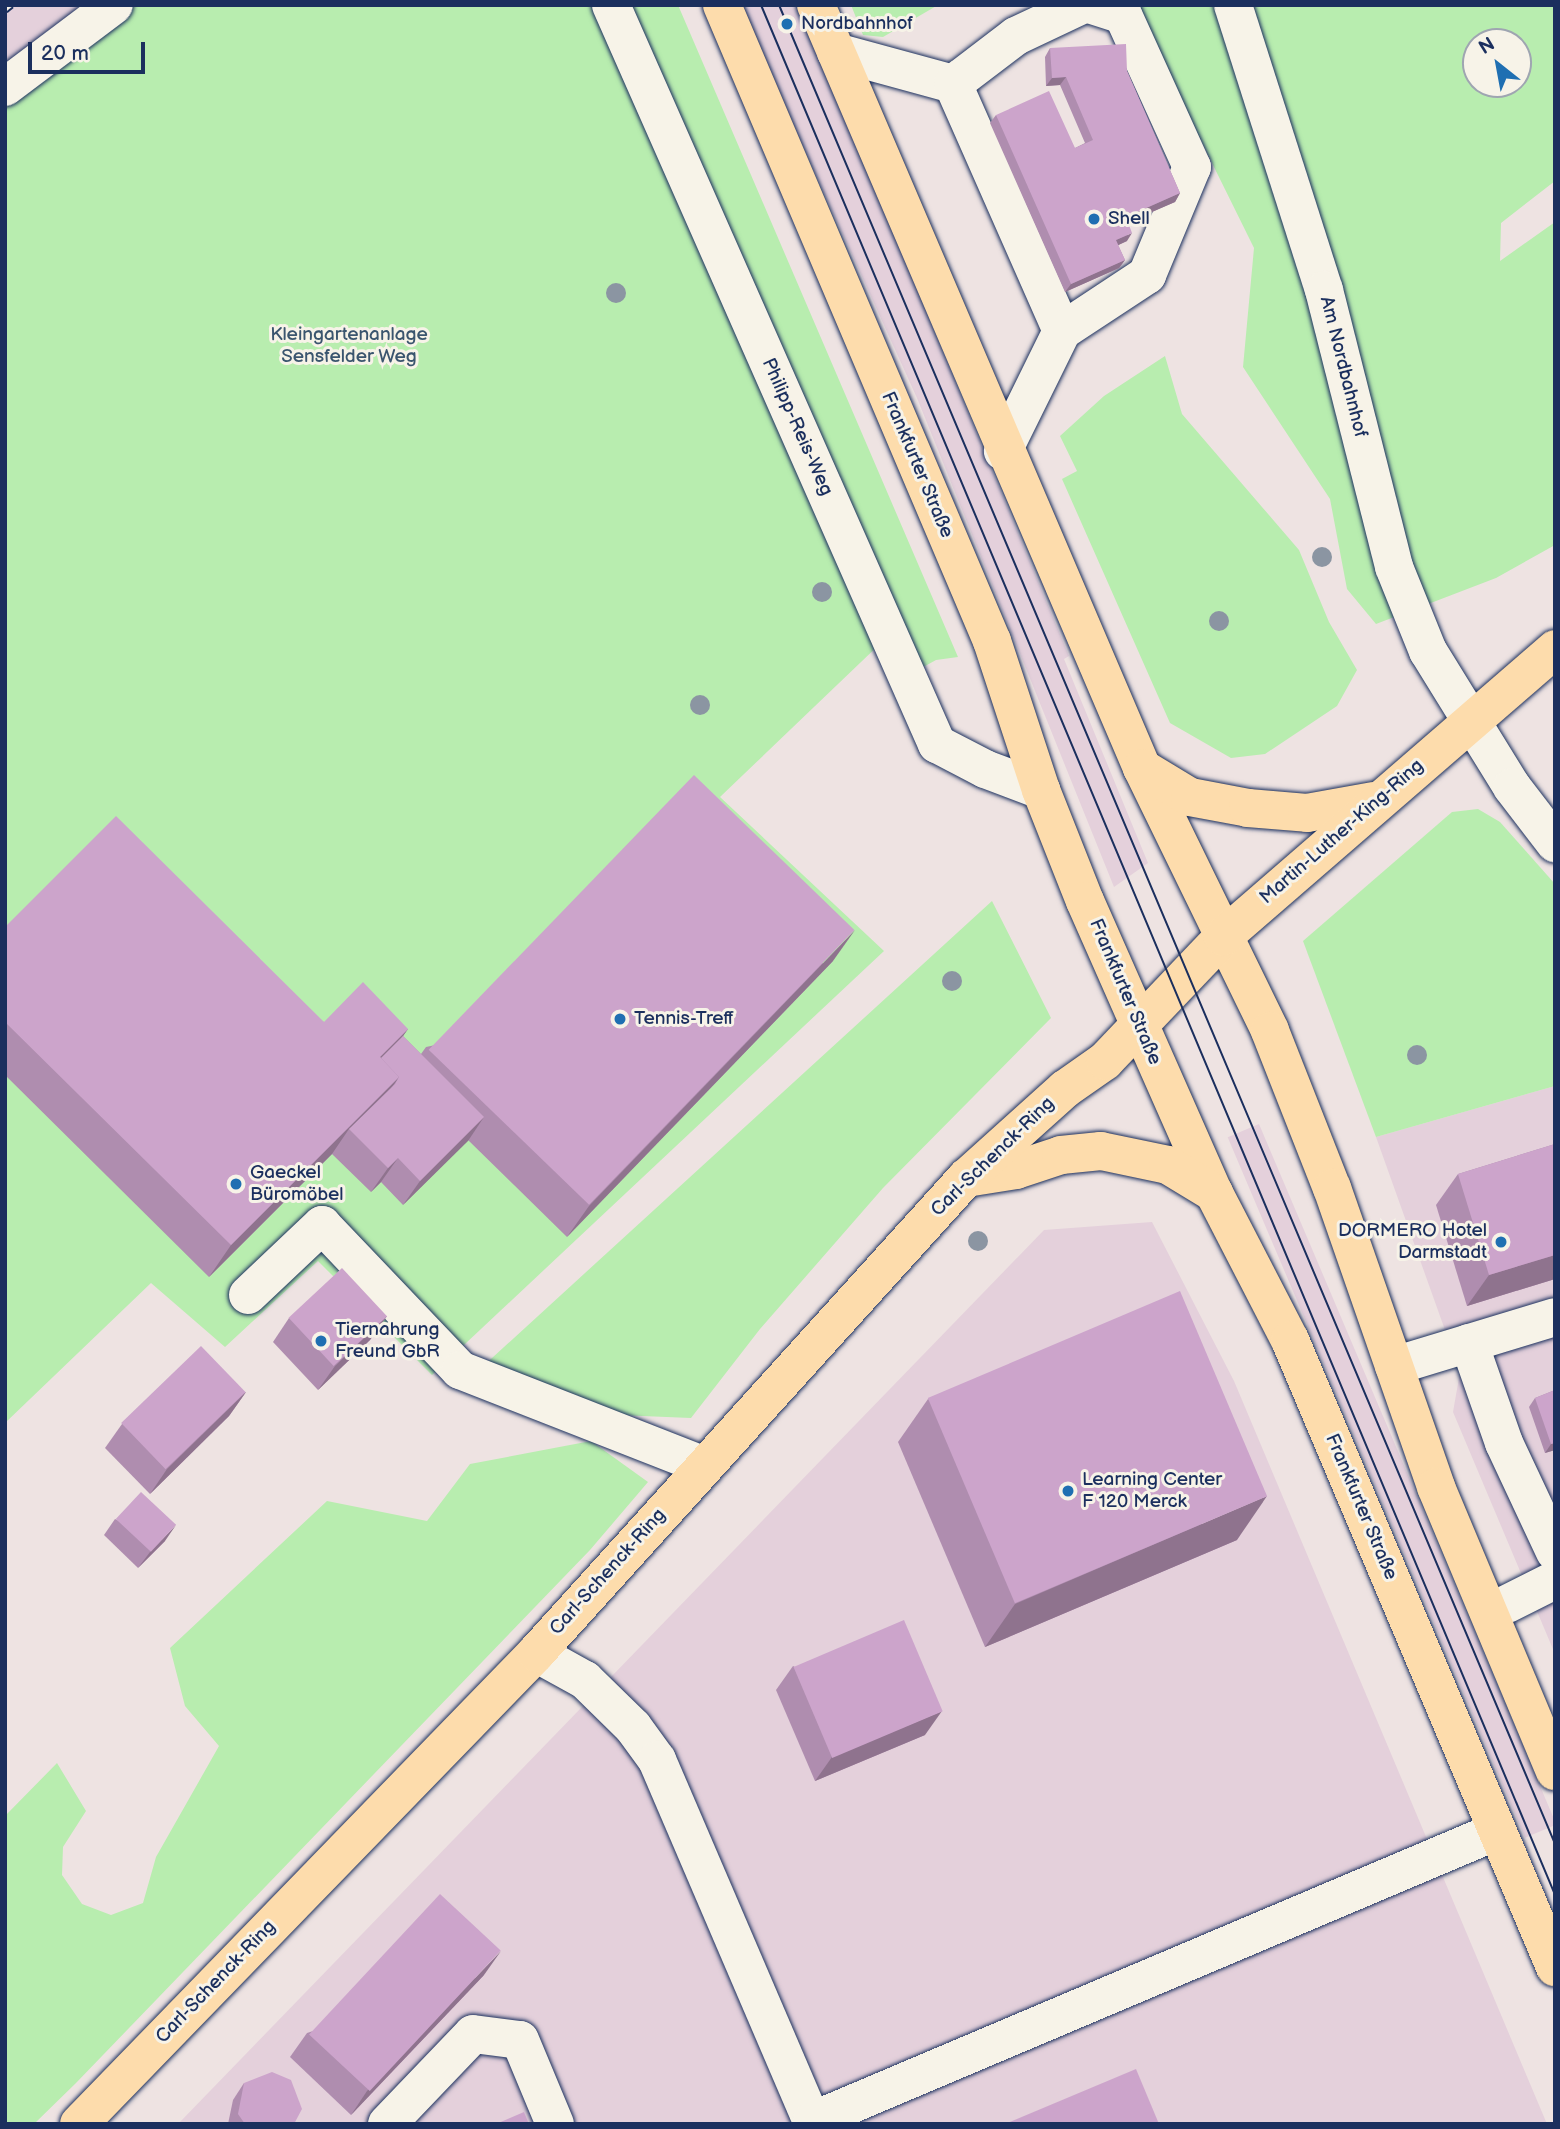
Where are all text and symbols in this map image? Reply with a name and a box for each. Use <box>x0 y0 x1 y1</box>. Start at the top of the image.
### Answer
place label: Nordbahnhof <box>801 13 913 35</box>
marker: Nordbahnhof <box>779 16 795 32</box>
scale bar <box>32 28 149 72</box>
north arrow <box>1462 28 1532 98</box>
text: N <box>1475 33 1499 60</box>
text: 20 m <box>41 41 89 66</box>
place label: Shell <box>1108 208 1150 230</box>
marker: Shell <box>1086 211 1102 227</box>
street label: Am Nordbahnhof <box>1314 294 1372 440</box>
park label: Kleingartenanlage Sensfelder Weg <box>270 324 428 368</box>
street label: Philipp-Reis-Weg <box>756 355 838 499</box>
street label: Frankfurter Straße <box>876 388 958 542</box>
street label: Martin-Luther-King-Ring <box>1255 755 1429 909</box>
street label: Frankfurter Straße <box>1084 915 1166 1069</box>
place label: Tennis-Treff <box>634 1008 734 1030</box>
marker: Tennis-Treff <box>612 1011 628 1027</box>
street label: Carl-Schenck-Ring <box>927 1092 1059 1222</box>
place label: Gaeckel Büromöbel <box>250 1162 344 1206</box>
marker: Gaeckel Büromöbel <box>228 1176 244 1192</box>
place label: DORMERO Hotel Darmstadt <box>1338 1220 1487 1264</box>
marker: DORMERO Hotel Darmstadt <box>1493 1234 1509 1250</box>
place label: Tiernahrung Freund GbR <box>335 1319 440 1363</box>
marker: Tiernahrung Freund GbR <box>313 1333 329 1349</box>
street label: Frankfurter Straße <box>1320 1430 1402 1584</box>
place label: Learning Center F 120 Merck <box>1082 1469 1222 1513</box>
marker: Learning Center F 120 Merck <box>1060 1483 1076 1499</box>
street label: Carl-Schenck-Ring <box>545 1504 671 1640</box>
street label: Carl-Schenck-Ring <box>151 1916 281 2048</box>

